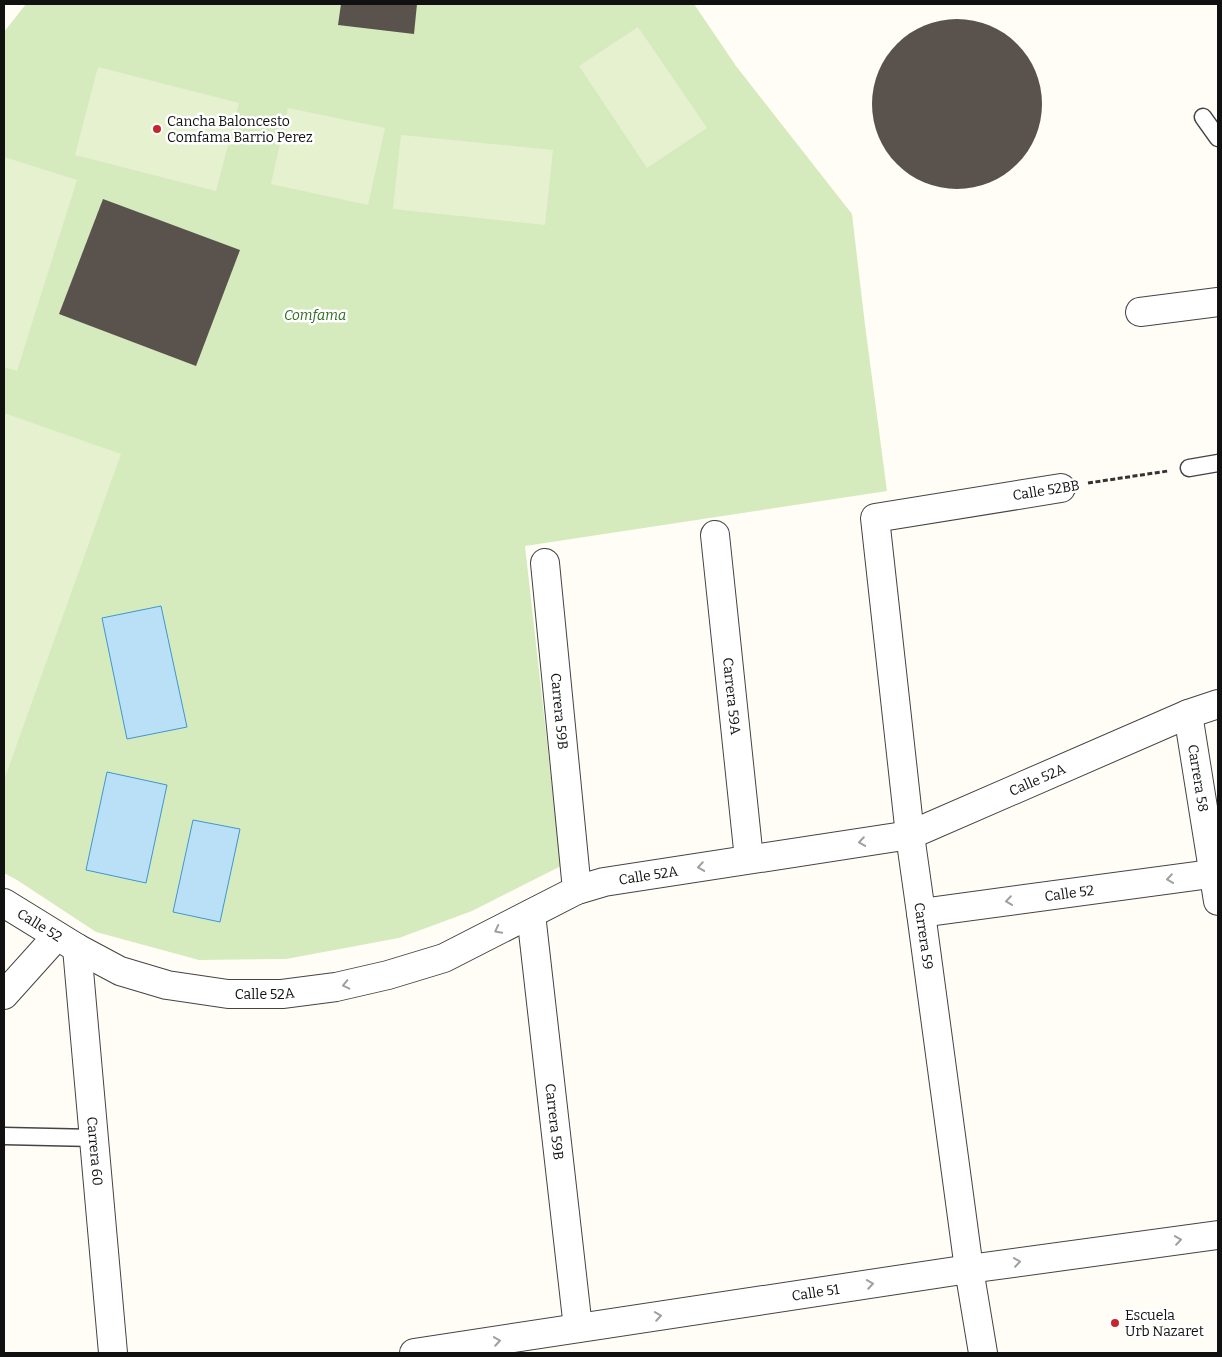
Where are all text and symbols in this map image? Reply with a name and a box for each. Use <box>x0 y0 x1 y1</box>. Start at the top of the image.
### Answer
place label: Cancha Baloncesto Comfama Barrio Perez <box>167 113 313 146</box>
marker: Cancha Baloncesto Comfama Barrio Perez <box>151 123 163 135</box>
park label: Comfama <box>284 307 346 324</box>
street label: Calle 52BB <box>1011 477 1081 504</box>
street label: Carrera 59A <box>719 657 744 736</box>
street label: Carrera 59B <box>547 672 571 750</box>
street label: Carrera 58 <box>1184 743 1212 813</box>
street label: Calle 52A <box>1007 760 1068 800</box>
one-way arrow <box>858 837 866 847</box>
one-way arrow <box>697 861 705 872</box>
street label: Calle 52A <box>618 863 679 889</box>
one-way arrow <box>1166 874 1174 884</box>
street label: Calle 52 <box>1043 882 1095 905</box>
one-way arrow <box>1005 895 1013 906</box>
street label: Carrera 59 <box>910 901 937 971</box>
street label: Calle 52 <box>14 905 65 946</box>
one-way arrow <box>495 924 504 934</box>
one-way arrow <box>342 979 351 990</box>
street label: Calle 52A <box>235 984 296 1003</box>
street label: Carrera 59B <box>541 1083 567 1161</box>
street label: Carrera 60 <box>83 1116 106 1187</box>
one-way arrow <box>1174 1236 1183 1246</box>
one-way arrow <box>1014 1257 1022 1268</box>
one-way arrow <box>866 1279 875 1289</box>
street label: Calle 51 <box>790 1281 841 1305</box>
place label: Escuela Urb Nazaret <box>1125 1307 1204 1340</box>
one-way arrow <box>653 1312 662 1322</box>
marker: Escuela Urb Nazaret <box>1109 1317 1121 1329</box>
one-way arrow <box>493 1336 501 1346</box>

